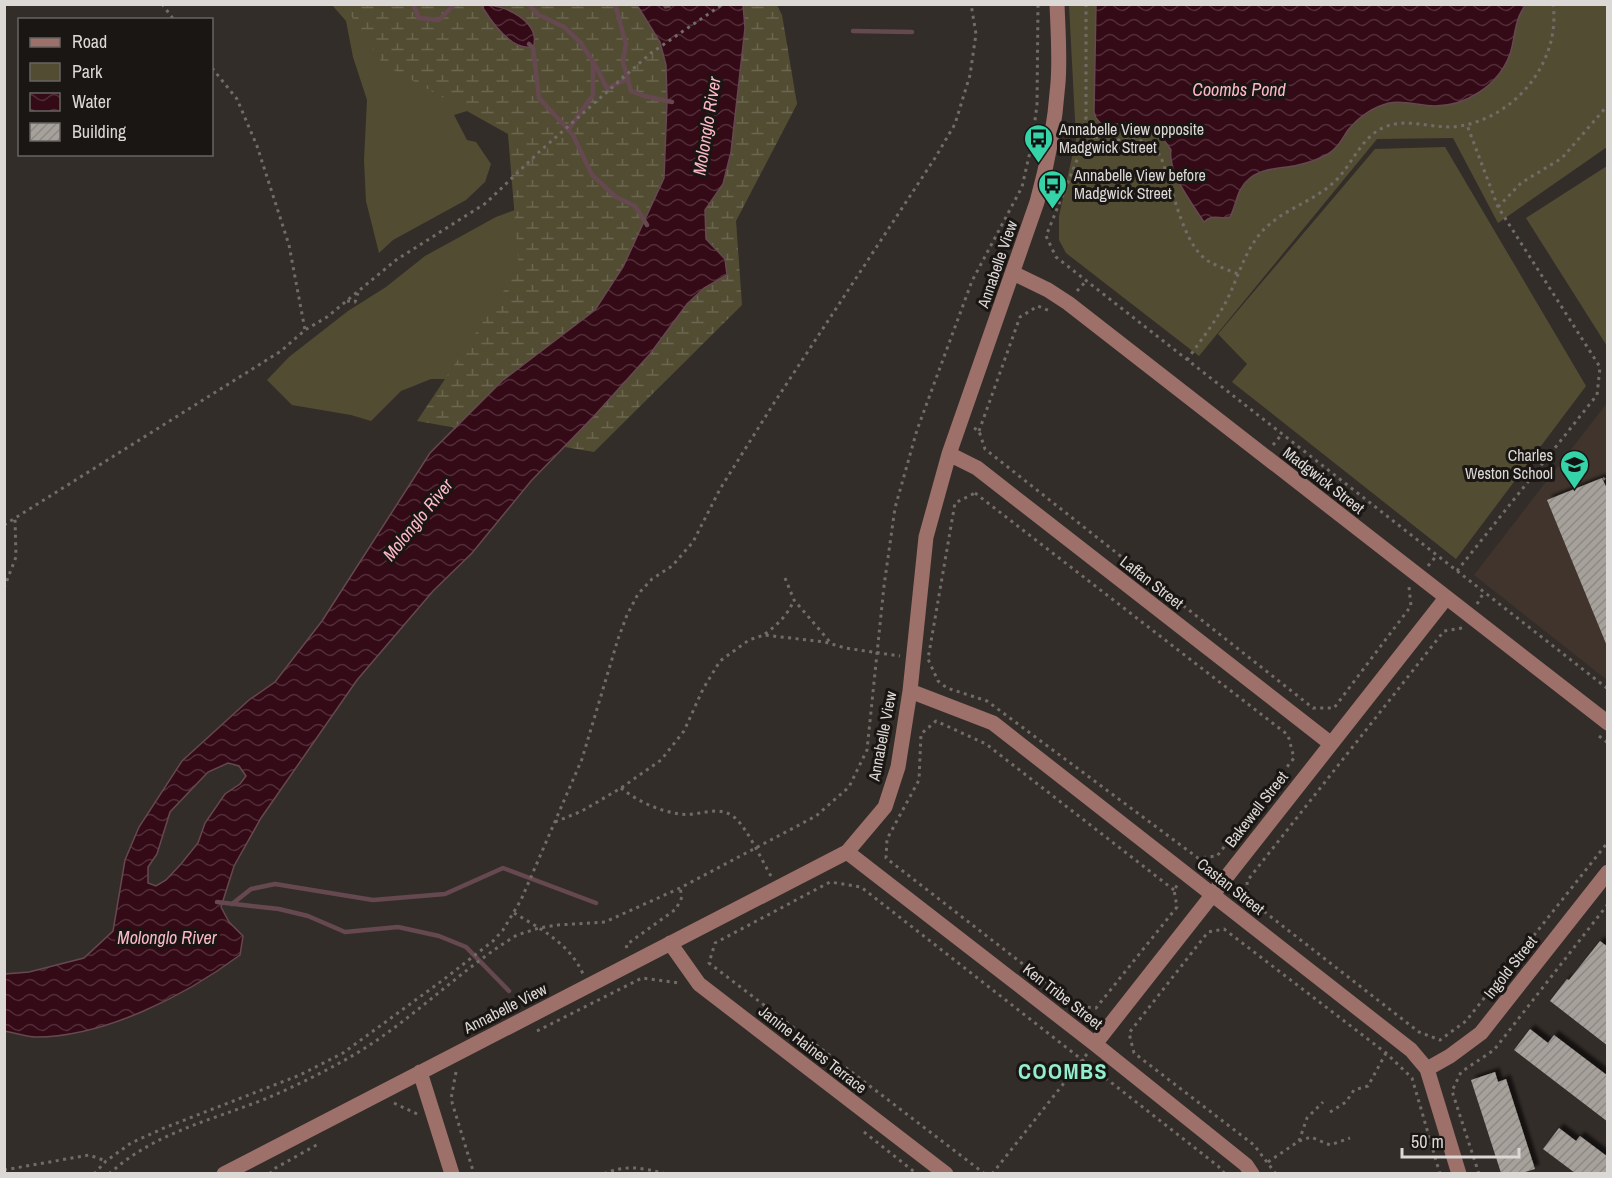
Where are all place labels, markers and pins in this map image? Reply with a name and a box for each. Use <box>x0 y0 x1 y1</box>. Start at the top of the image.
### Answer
place label: Annabelle View opposite Madgwick Street <box>1058 118 1204 158</box>
bus stop icon: Annabelle View opposite Madgwick Street <box>1022 122 1054 164</box>
place label: Annabelle View before Madgwick Street <box>1073 164 1206 204</box>
bus stop icon: Annabelle View before Madgwick Street <box>1037 168 1069 210</box>
place label: Charles Weston School <box>1465 444 1553 484</box>
school or university icon: Charles Weston School <box>1558 448 1590 490</box>

